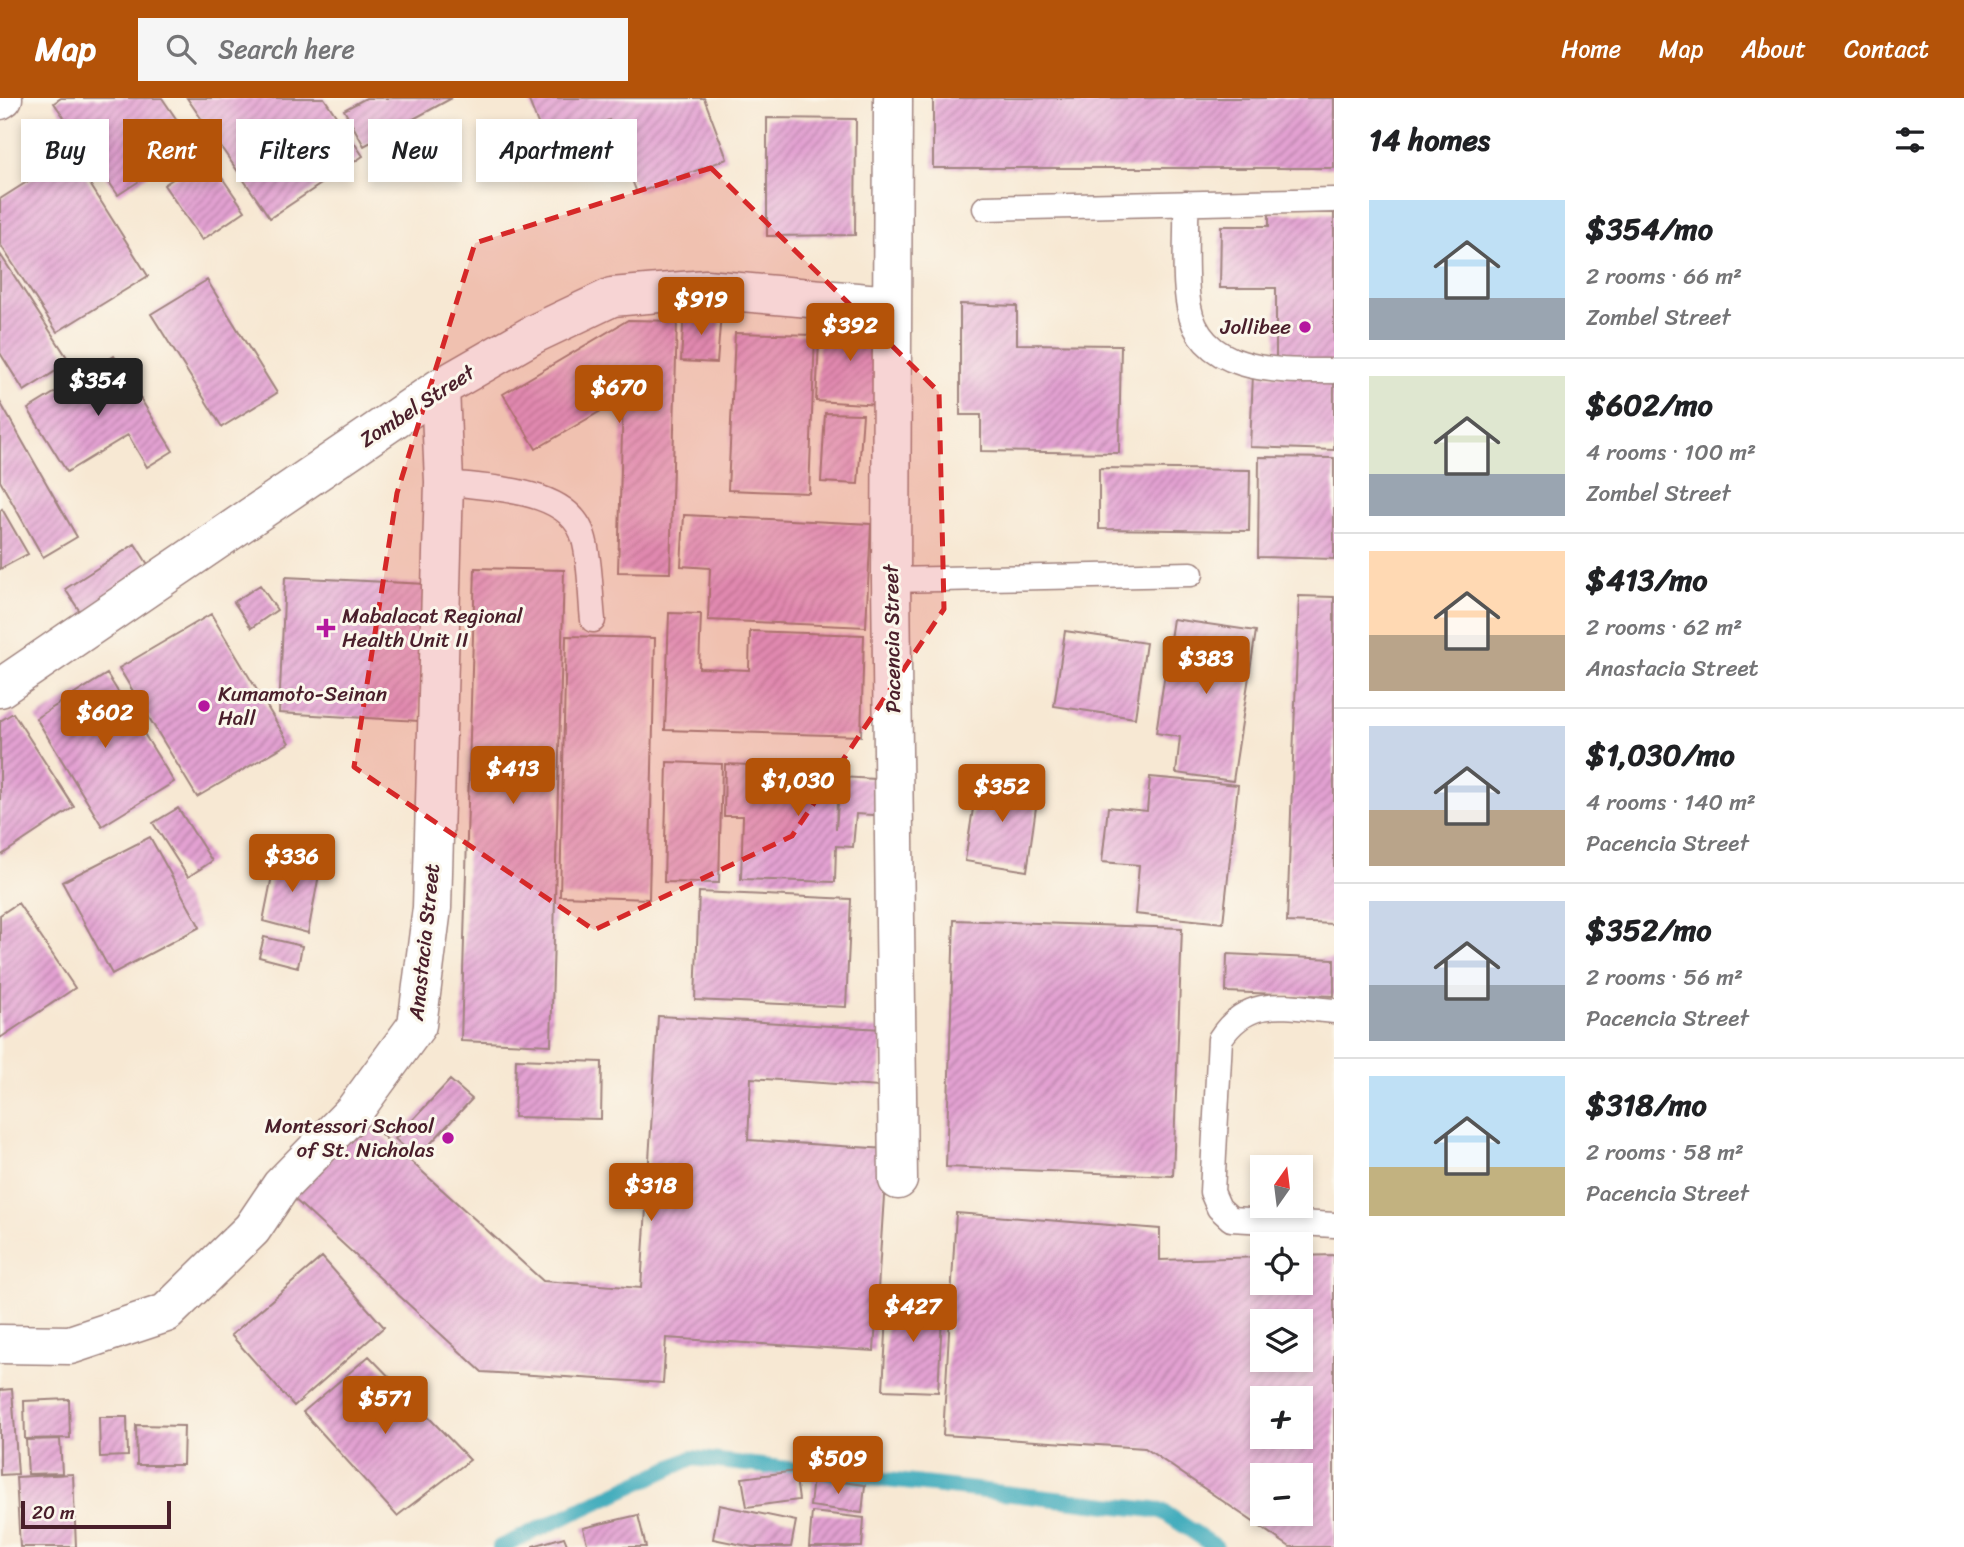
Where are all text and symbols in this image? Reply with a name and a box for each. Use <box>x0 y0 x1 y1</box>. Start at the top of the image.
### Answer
search box <box>138 18 628 81</box>
text: Map <box>35 20 96 78</box>
text: Search here <box>218 26 355 72</box>
text: Home <box>1561 28 1621 70</box>
text: Map <box>1659 28 1703 70</box>
text: About <box>1741 28 1806 70</box>
text: Contact <box>1844 28 1929 70</box>
icon: search <box>162 30 200 68</box>
text: 14 homes <box>1369 113 1490 167</box>
chip: Buy <box>21 119 109 182</box>
chip: Rent <box>123 119 222 182</box>
chip: Filters <box>236 119 354 182</box>
chip: New <box>368 119 462 182</box>
chip: Apartment <box>476 119 637 182</box>
icon: filters <box>1891 121 1929 159</box>
text: $354/mo <box>1586 202 1713 256</box>
icon: home <box>1425 228 1509 312</box>
text: 2 rooms · 66 m² <box>1586 256 1742 297</box>
pin: $919 <box>660 278 742 337</box>
text: $919 <box>674 279 728 320</box>
text: Zombel Street <box>1586 297 1731 338</box>
pin: $392 <box>809 303 891 363</box>
text: $392 <box>822 305 878 346</box>
place label: Jollibee <box>1220 308 1291 346</box>
marker: Jollibee <box>1297 319 1313 335</box>
street label: Zombel Street <box>351 353 484 458</box>
pin: $354 <box>57 358 139 418</box>
text: $354 <box>70 360 126 401</box>
pin: $670 <box>578 366 660 425</box>
text: $670 <box>591 367 647 408</box>
text: $602/mo <box>1586 378 1713 432</box>
icon: home <box>1425 404 1509 488</box>
text: 4 rooms · 100 m² <box>1586 432 1756 473</box>
text: Zombel Street <box>1586 473 1731 514</box>
text: $413/mo <box>1586 553 1707 607</box>
street label: Pacencia Street <box>872 563 912 714</box>
icon: home <box>1425 579 1509 663</box>
place label: Mabalacat Regional Health Unit II <box>342 597 523 659</box>
text: 2 rooms · 62 m² <box>1586 607 1742 648</box>
marker: Mabalacat Regional Health Unit II <box>316 618 336 638</box>
pin: $383 <box>1165 636 1247 696</box>
text: $383 <box>1179 638 1233 679</box>
text: Anastacia Street <box>1586 648 1759 689</box>
place label: Kumamoto-Seinan Hall <box>218 675 387 737</box>
pin: $602 <box>64 690 146 750</box>
text: $602 <box>77 692 133 733</box>
marker: Kumamoto-Seinan Hall <box>196 698 212 714</box>
text: $1,030/mo <box>1586 728 1735 782</box>
pin: $413 <box>472 746 554 806</box>
text: $413 <box>487 748 539 789</box>
icon: home <box>1425 754 1509 838</box>
pin: $1,030 <box>741 758 855 818</box>
text: $1,030 <box>761 760 835 801</box>
pin: $352 <box>961 764 1043 824</box>
text: $352 <box>974 766 1030 807</box>
text: 4 rooms · 140 m² <box>1586 782 1756 823</box>
text: Pacencia Street <box>1586 823 1749 864</box>
pin: $336 <box>251 834 333 894</box>
text: $336 <box>265 836 319 877</box>
street label: Anastacia Street <box>397 862 451 1023</box>
text: $352/mo <box>1586 903 1711 957</box>
icon: home <box>1425 929 1509 1013</box>
text: 2 rooms · 56 m² <box>1586 957 1743 998</box>
text: Pacencia Street <box>1586 998 1749 1039</box>
text: $318/mo <box>1586 1078 1707 1132</box>
icon: home <box>1425 1104 1509 1188</box>
place label: Montessori School of St. Nicholas <box>265 1107 435 1169</box>
marker: Montessori School of St. Nicholas <box>440 1130 456 1146</box>
text: 2 rooms · 58 m² <box>1586 1132 1744 1173</box>
north arrow <box>1250 1155 1312 1218</box>
map controls <box>1250 1155 1313 1526</box>
pin: $318 <box>610 1164 692 1223</box>
text: $318 <box>625 1165 677 1206</box>
text: Pacencia Street <box>1586 1173 1749 1214</box>
button: locate <box>1250 1232 1313 1295</box>
pin: $427 <box>872 1284 954 1344</box>
text: $427 <box>885 1286 941 1327</box>
button: layers <box>1250 1309 1313 1372</box>
pin: $571 <box>344 1376 426 1436</box>
text: $571 <box>359 1378 411 1419</box>
button: + <box>1250 1386 1313 1449</box>
pin: $509 <box>797 1436 879 1496</box>
text: $509 <box>809 1438 867 1479</box>
button: − <box>1250 1463 1313 1526</box>
text: 20 m <box>32 1496 75 1529</box>
scale bar <box>21 1498 172 1530</box>

